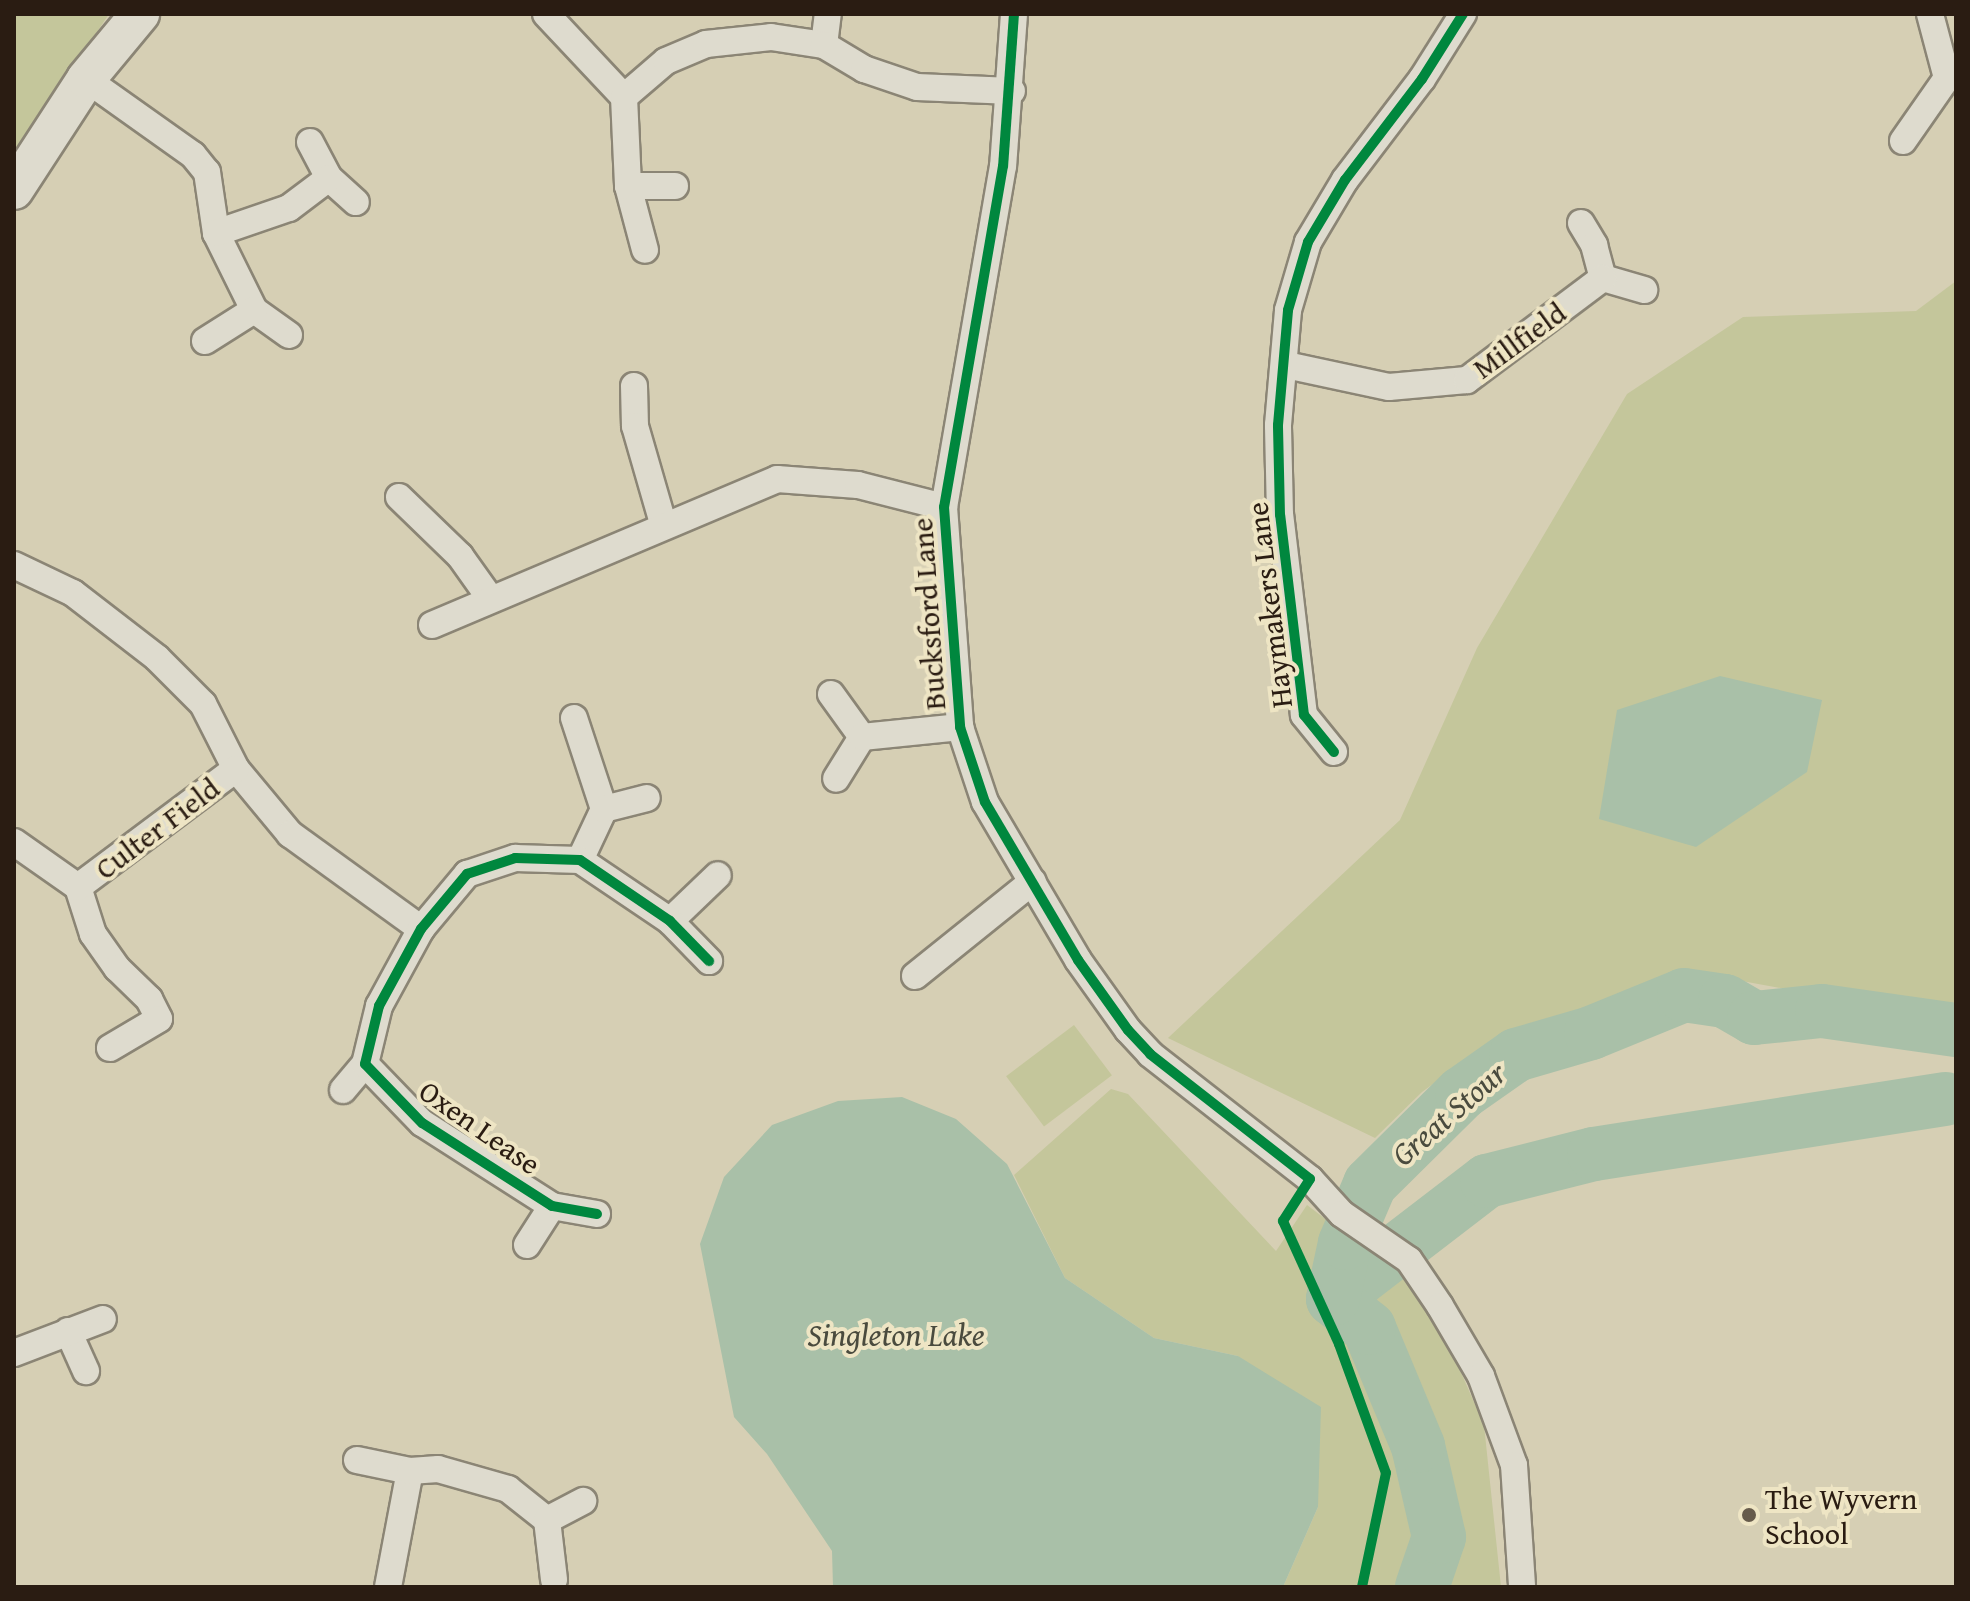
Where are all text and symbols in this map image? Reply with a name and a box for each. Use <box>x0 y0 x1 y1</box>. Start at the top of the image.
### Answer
street label: Millfield <box>1465 294 1573 386</box>
street label: Haymakers Lane <box>1239 500 1299 710</box>
street label: Bucksford Lane <box>903 517 953 711</box>
street label: Culter Field <box>88 770 226 886</box>
water label: Great Stour <box>1384 1054 1514 1174</box>
street label: Oxen Lease <box>413 1072 547 1182</box>
water label: Singleton Lake <box>807 1316 985 1354</box>
place label: The Wyvern School <box>1765 1480 1917 1550</box>
marker: The Wyvern School <box>1740 1506 1758 1524</box>

